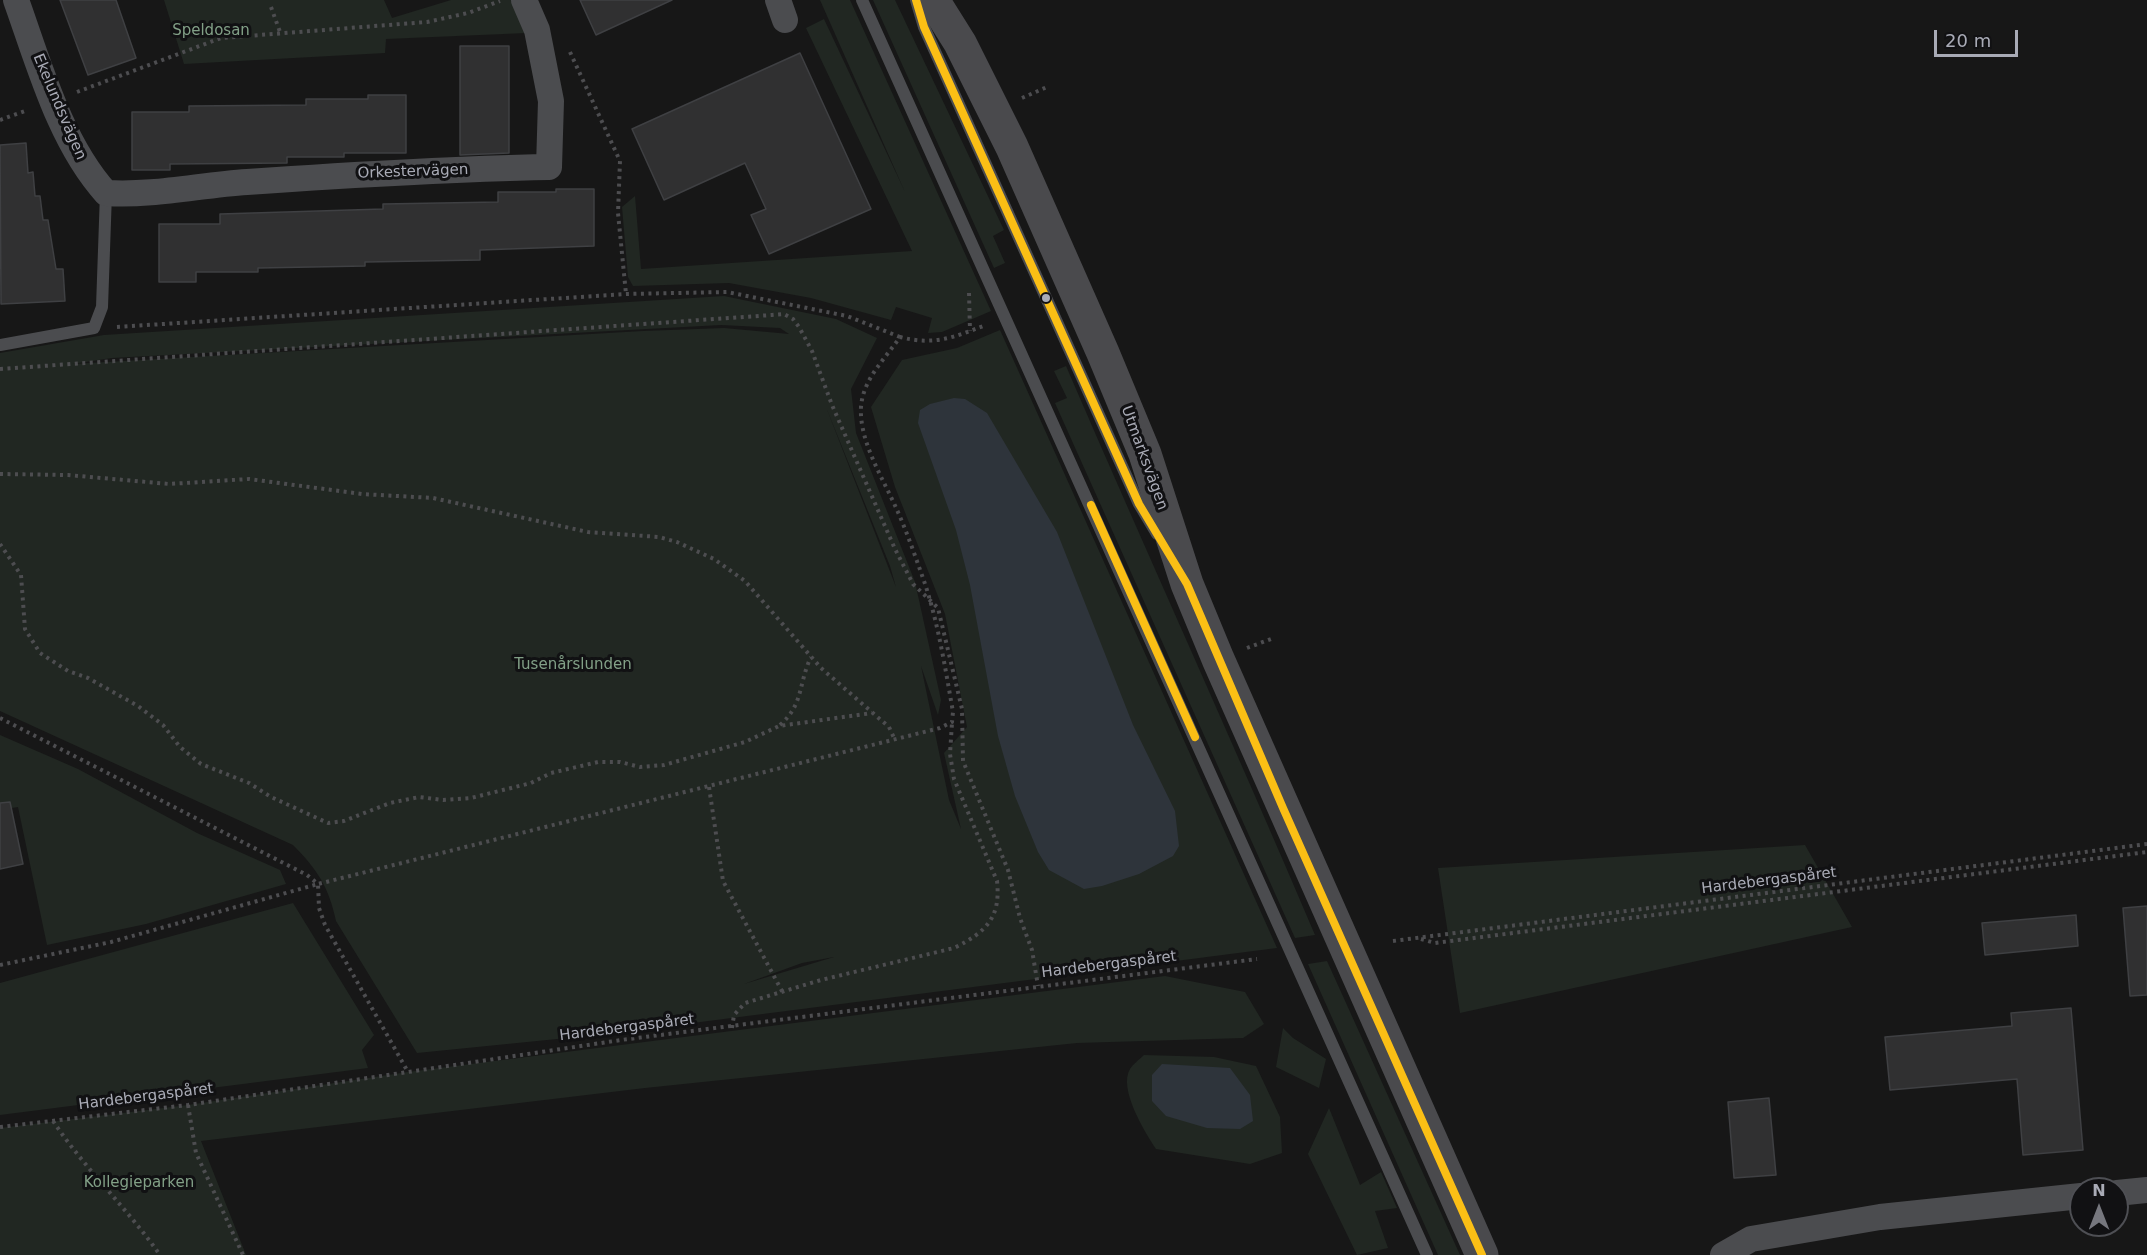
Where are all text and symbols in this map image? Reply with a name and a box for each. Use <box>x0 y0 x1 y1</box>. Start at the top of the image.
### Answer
scale bar <box>1937 18 2021 56</box>
park label: Speldosan <box>172 22 250 40</box>
text: 20 m <box>1945 30 1991 51</box>
street label: Ekelundsvägen <box>29 51 89 163</box>
street label: Orkestervägen <box>357 161 469 183</box>
unlabelled marker <box>1040 292 1052 304</box>
street label: Utmarksvägen <box>1117 403 1171 513</box>
park label: Tusenårslunden <box>514 656 632 674</box>
street label: Hardebergaspåret <box>1700 864 1838 898</box>
street label: Hardebergaspåret <box>1040 948 1178 982</box>
street label: Hardebergaspåret <box>558 1011 696 1045</box>
street label: Hardebergaspåret <box>77 1080 215 1114</box>
park label: Kollegieparken <box>84 1174 194 1192</box>
north arrow <box>2069 1177 2129 1237</box>
text: N <box>2092 1181 2106 1200</box>

